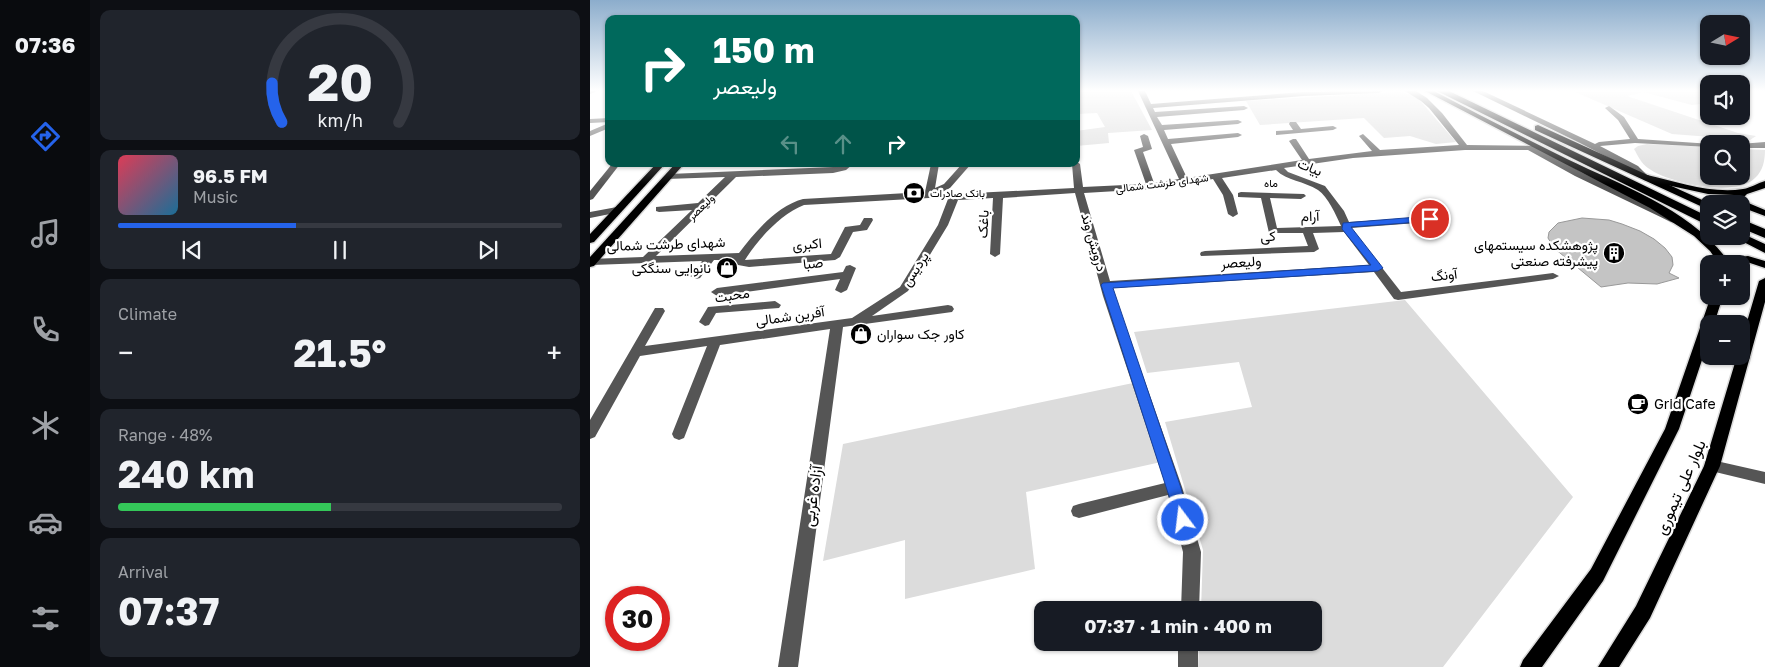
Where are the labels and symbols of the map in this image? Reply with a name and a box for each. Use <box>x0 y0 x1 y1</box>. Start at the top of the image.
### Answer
north arrow <box>1700 15 1750 65</box>
street label: بیات <box>1295 154 1325 180</box>
street label: شهدای طرشت شمالی <box>1115 170 1210 196</box>
street label: ماه <box>1264 176 1278 189</box>
bank icon: بانک صادرات <box>902 181 926 205</box>
place label: بانک صادرات <box>930 186 985 200</box>
street label: ولیعصر <box>684 191 717 224</box>
pin <box>1409 198 1451 240</box>
street label: آرام <box>1300 207 1321 225</box>
street label: باغک <box>973 209 993 239</box>
street label: درویش‌ وند <box>1077 211 1111 274</box>
street label: کی <box>1260 227 1276 245</box>
street label: شهدای طرشت شمالی <box>606 233 726 255</box>
street label: اکبری <box>791 234 823 254</box>
place label: پژوهشکده سیستمهای پیشرفته صنعتی <box>1474 236 1598 271</box>
building icon: پژوهشکده سیستمهای پیشرفته صنعتی <box>1602 241 1626 265</box>
street label: پردیس <box>897 248 934 290</box>
street label: ولیعصر <box>1219 252 1262 272</box>
street label: صبا <box>802 253 824 273</box>
shop icon: نانوایی سنگکی <box>715 256 739 280</box>
place label: نانوایی سنگکی <box>632 259 711 277</box>
street label: آونگ <box>1430 264 1460 286</box>
street label: محبت <box>713 283 751 307</box>
street label: آفرین شمالی <box>754 302 827 330</box>
shop icon: کاور جک سواران <box>849 322 873 346</box>
place label: کاور جک سواران <box>877 325 965 343</box>
cafe icon: Grid Cafe <box>1626 392 1650 416</box>
place label: Grid Cafe <box>1654 395 1716 412</box>
street label: بلوار علی تیموری <box>1650 436 1711 538</box>
street label: آزاده غربی <box>798 463 827 528</box>
position arrow <box>1156 493 1208 545</box>
speed limit sign: 30 <box>605 586 670 651</box>

